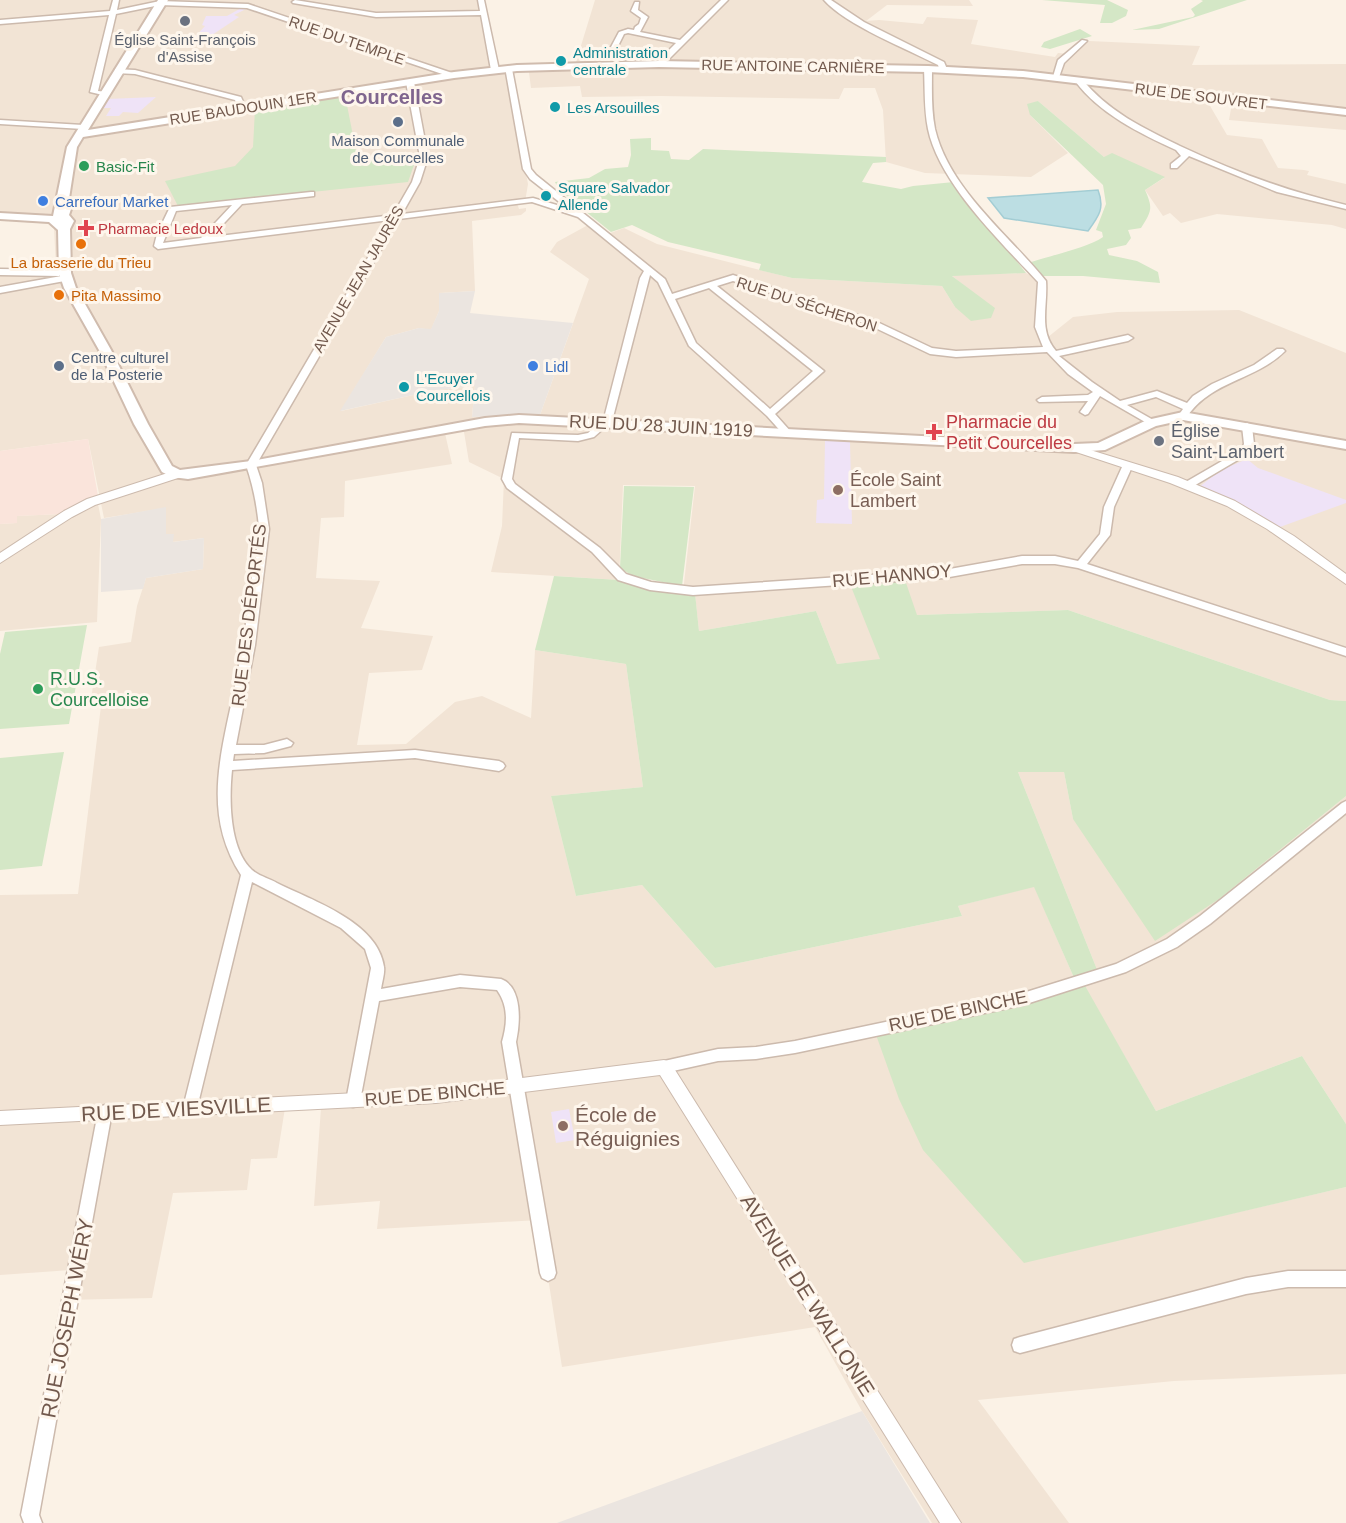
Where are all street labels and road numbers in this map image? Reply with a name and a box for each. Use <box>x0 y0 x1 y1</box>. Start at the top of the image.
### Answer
street label: RUE DU TEMPLE <box>287 12 407 68</box>
street label: RUE ANTOINE CARNIÈRE <box>701 56 885 76</box>
street label: RUE DE SOUVRET <box>1134 79 1268 113</box>
street label: RUE BAUDOUIN 1ER <box>168 88 318 128</box>
street label: AVENUE JEAN JAURÈS <box>309 203 407 355</box>
street label: RUE DU SÉCHERON <box>735 273 879 335</box>
street label: RUE DU 28 JUIN 1919 <box>569 411 753 441</box>
street label: RUE DES DÉPORTÉS <box>228 523 270 707</box>
street label: RUE HANNOY <box>831 561 953 591</box>
street label: RUE DE BINCHE <box>887 987 1029 1035</box>
street label: RUE DE BINCHE <box>364 1078 506 1110</box>
street label: RUE DE VIESVILLE <box>80 1093 272 1125</box>
street label: AVENUE DE WALLONIE <box>736 1190 880 1400</box>
street label: RUE JOSEPH WÉRY <box>36 1216 98 1420</box>

